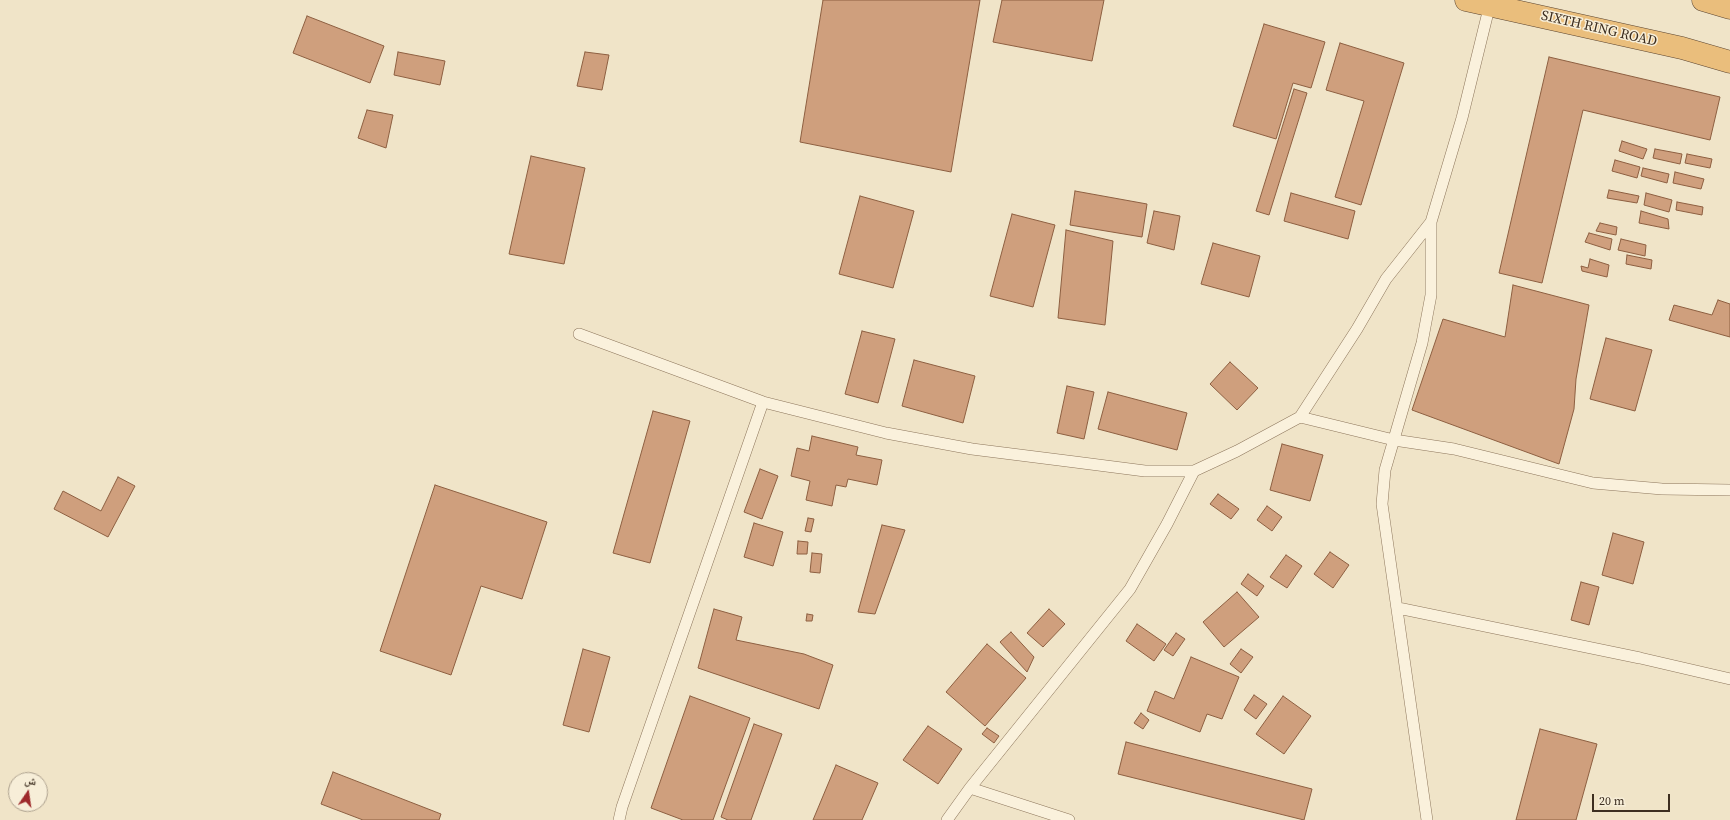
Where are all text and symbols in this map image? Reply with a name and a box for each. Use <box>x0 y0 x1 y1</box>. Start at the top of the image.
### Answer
street label: SIXTH RING ROAD <box>1539 8 1659 50</box>
north arrow <box>8 772 48 812</box>
text: ش <box>23 772 38 789</box>
scale bar <box>1594 786 1672 812</box>
text: 20 m <box>1599 793 1625 809</box>

